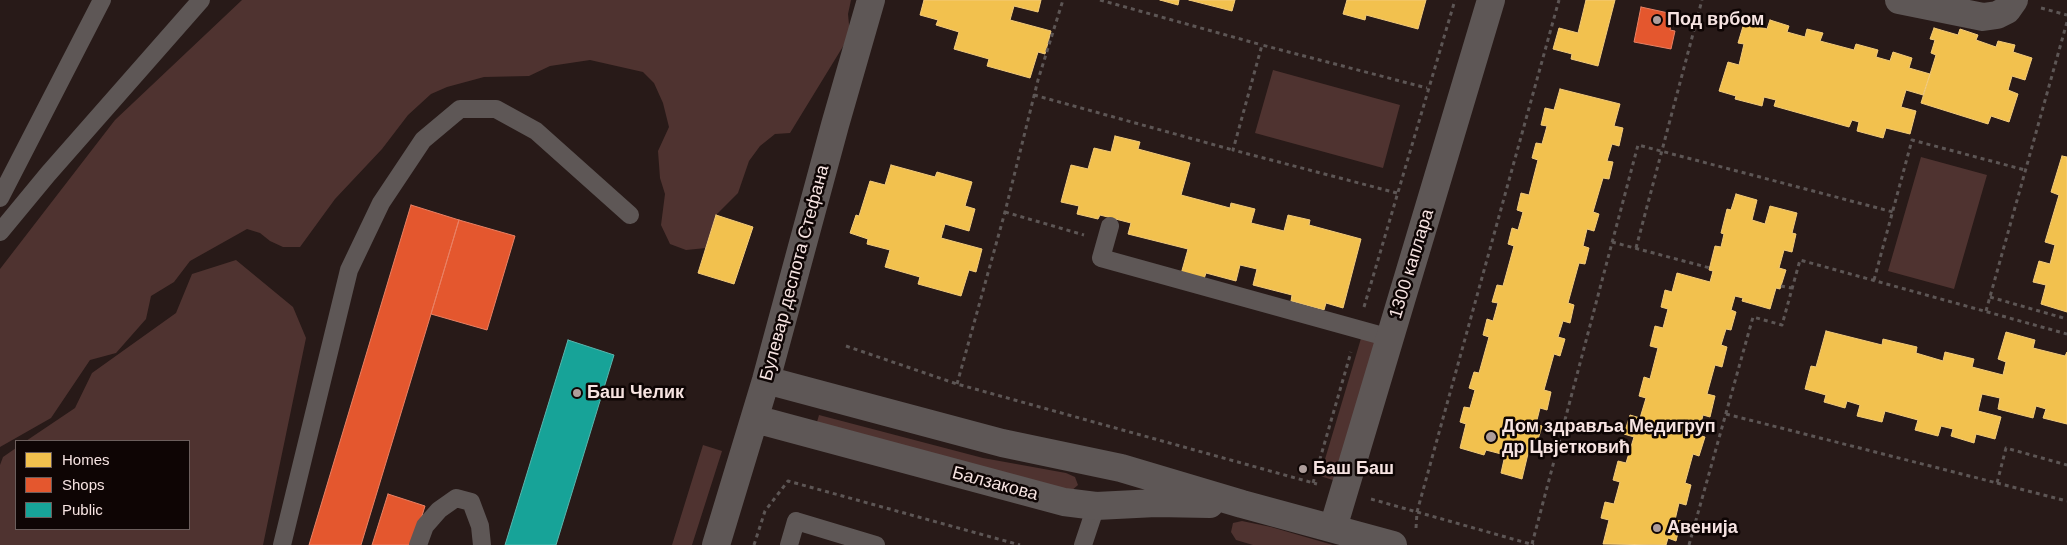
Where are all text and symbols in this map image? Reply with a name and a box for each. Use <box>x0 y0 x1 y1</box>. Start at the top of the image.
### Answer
place label: Под врбом <box>1667 9 1764 31</box>
marker: Под врбом <box>1651 14 1663 26</box>
street label: Булевар деспота Стефана <box>756 163 834 383</box>
street label: 1300 каплара <box>1385 207 1439 321</box>
place label: Баш Челик <box>587 382 684 404</box>
marker: Баш Челик <box>571 387 583 399</box>
place label: Дом здравља Медигруп др Цвјетковић <box>1502 416 1716 458</box>
marker: Дом здравља Медигруп др Цвјетковић <box>1484 430 1498 444</box>
legend <box>15 440 190 530</box>
text: Homes <box>62 451 110 468</box>
place label: Баш Баш <box>1313 458 1394 480</box>
street label: Балзакова <box>950 462 1040 506</box>
marker: Баш Баш <box>1297 463 1309 475</box>
text: Shops <box>62 476 105 493</box>
text: Public <box>62 501 103 518</box>
place label: Авенија <box>1667 517 1738 539</box>
marker: Авенија <box>1651 522 1663 534</box>

